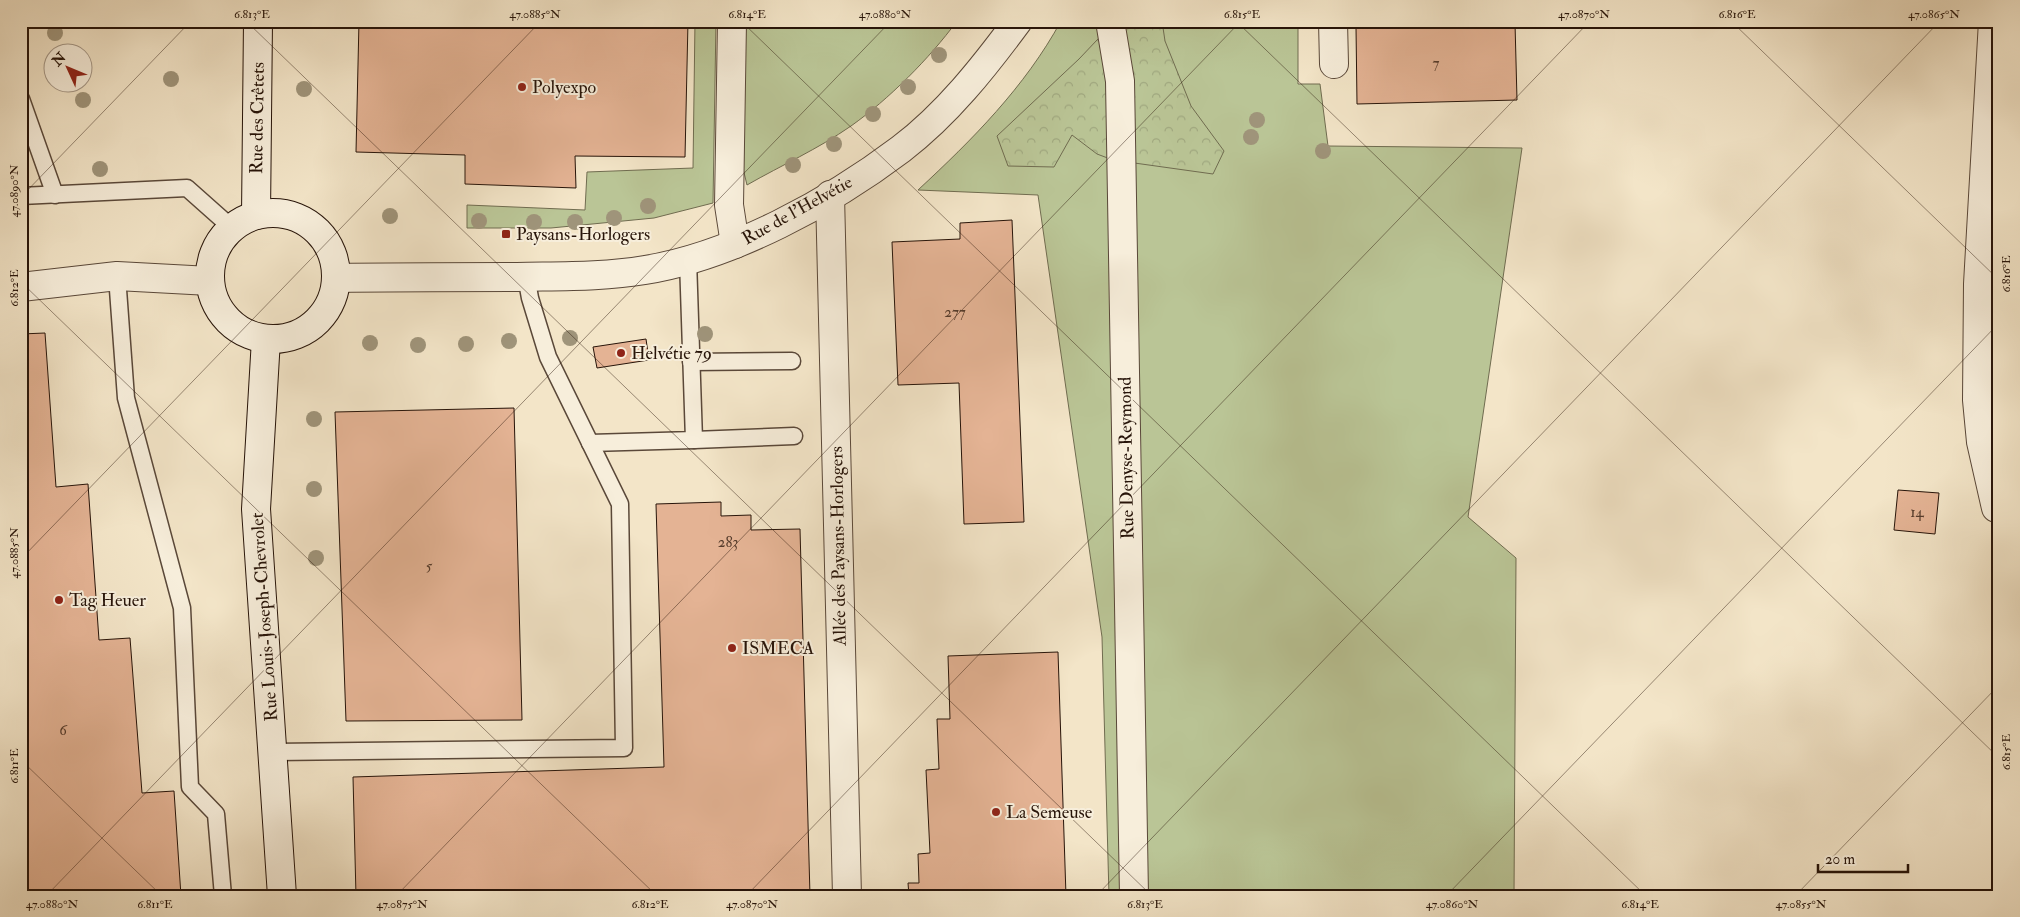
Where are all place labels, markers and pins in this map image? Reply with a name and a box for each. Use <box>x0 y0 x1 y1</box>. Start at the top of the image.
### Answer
place label: Polyexpo <box>532 76 597 99</box>
marker: Polyexpo <box>516 81 528 93</box>
place label: Paysans-Horlogers <box>516 223 650 246</box>
marker: Paysans-Horlogers <box>500 228 512 240</box>
place label: Helvétie 79 <box>631 342 712 365</box>
marker: Helvétie 79 <box>615 347 627 359</box>
place label: Tag Heuer <box>69 589 146 612</box>
marker: Tag Heuer <box>53 594 65 606</box>
place label: ISMECA <box>742 637 815 660</box>
marker: ISMECA <box>726 642 738 654</box>
place label: La Semeuse <box>1006 801 1093 824</box>
marker: La Semeuse <box>990 806 1002 818</box>

